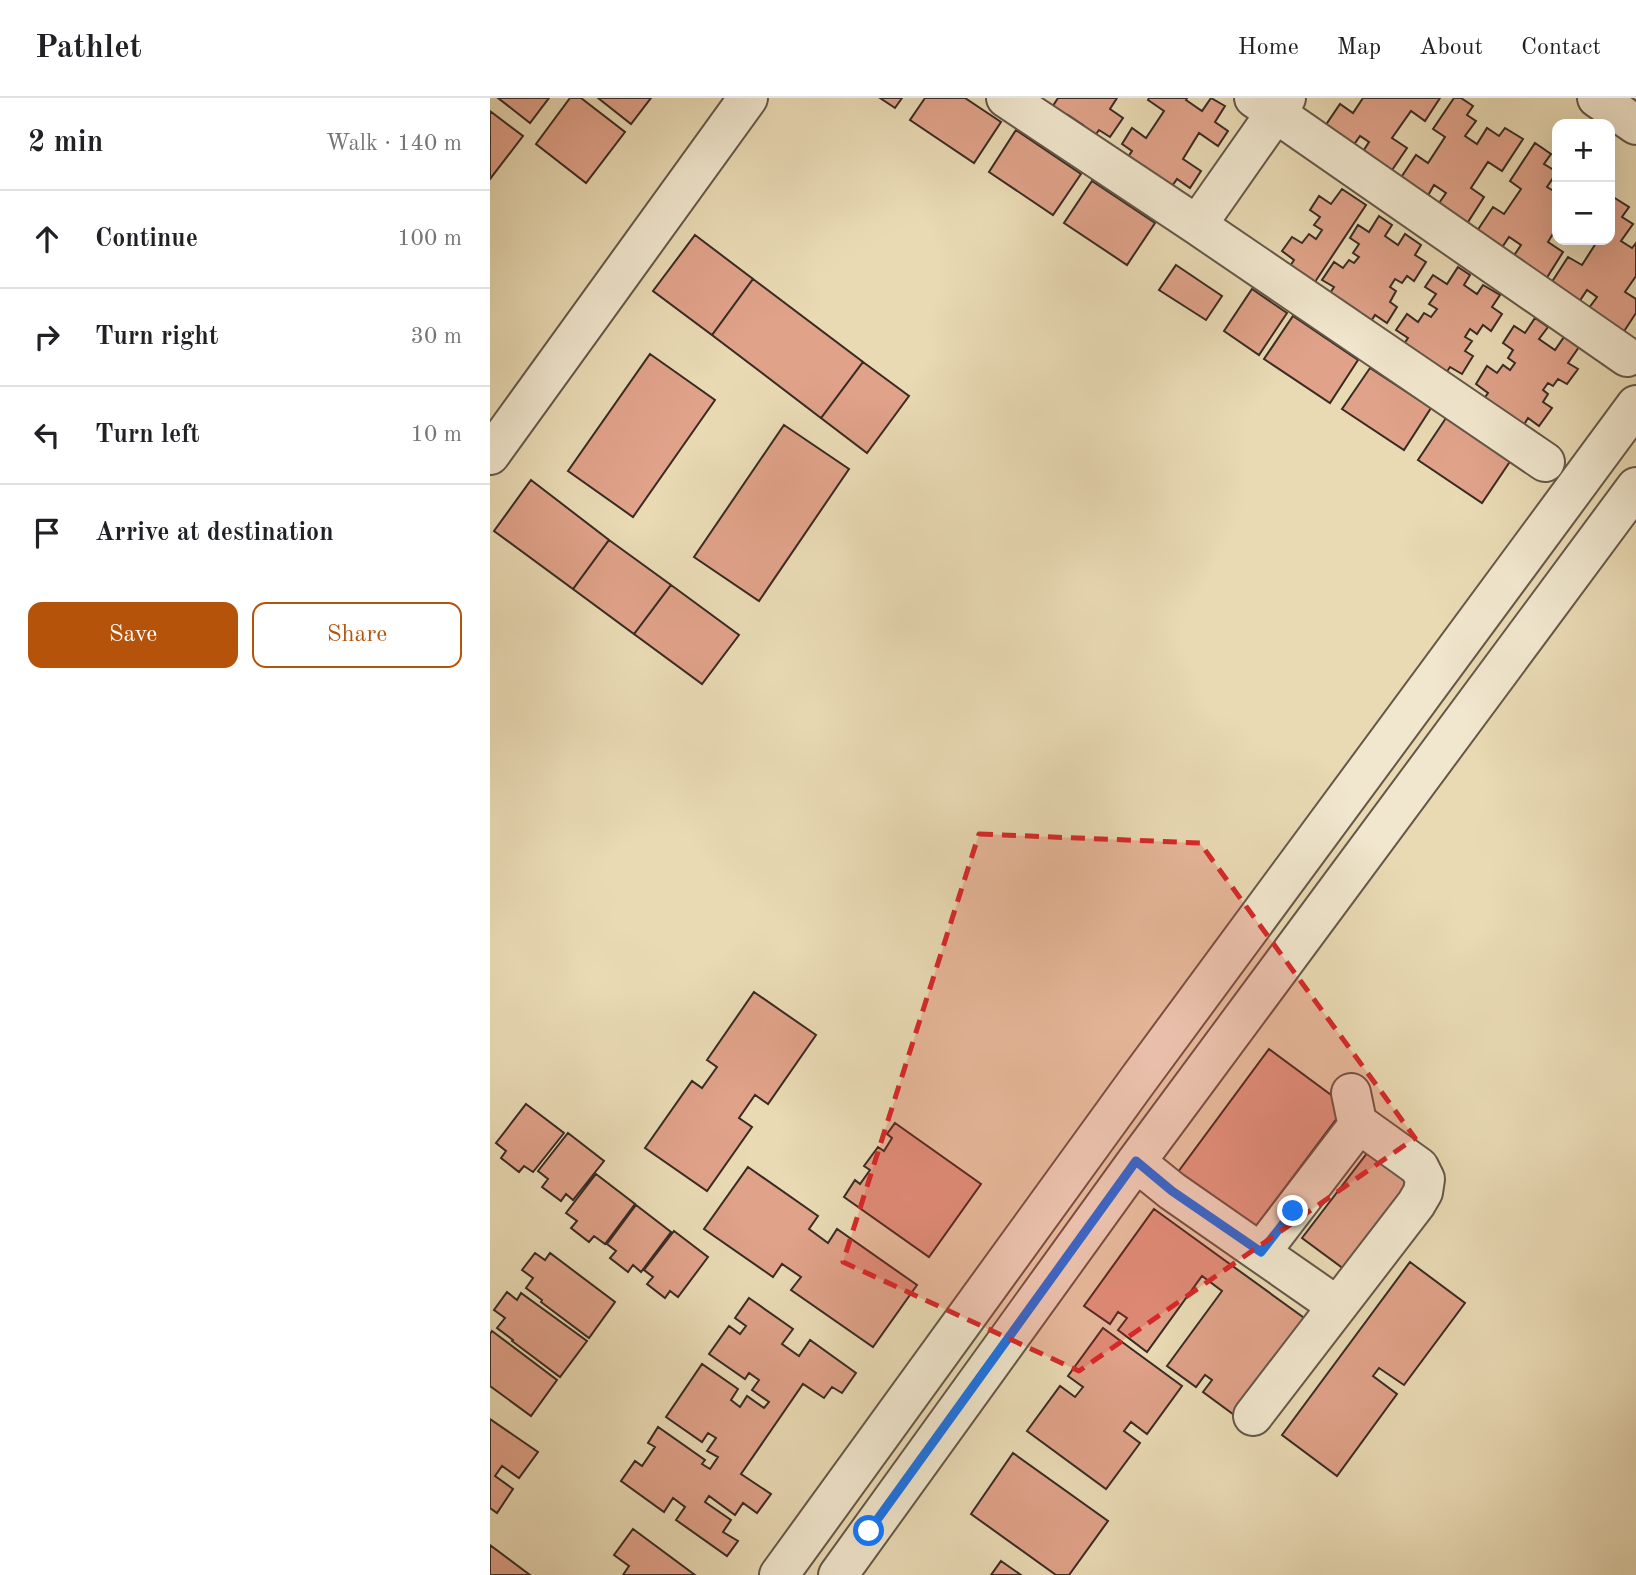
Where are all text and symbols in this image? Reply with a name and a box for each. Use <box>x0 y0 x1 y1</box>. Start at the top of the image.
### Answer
text: Pathlet <box>35 32 142 65</box>
text: Home <box>1238 36 1299 60</box>
text: Map <box>1337 36 1381 60</box>
text: About <box>1419 36 1483 60</box>
text: Contact <box>1521 36 1601 60</box>
map controls <box>1552 119 1615 245</box>
button: + <box>1552 119 1615 182</box>
text: 2 min <box>28 128 103 158</box>
text: Walk · 140 m <box>326 132 462 155</box>
button: − <box>1552 182 1615 245</box>
icon: ahead <box>28 220 66 258</box>
text: Continue <box>95 226 198 252</box>
text: 100 m <box>397 227 462 250</box>
icon: right <box>28 318 66 356</box>
text: Turn right <box>95 324 218 350</box>
text: 30 m <box>411 325 462 348</box>
icon: left <box>28 416 66 454</box>
text: Turn left <box>95 422 200 448</box>
text: 10 m <box>411 423 462 446</box>
icon: arrive <box>28 514 66 552</box>
text: Arrive at destination <box>95 520 334 546</box>
button: Save <box>28 602 238 668</box>
button: Share <box>252 602 462 668</box>
route end <box>1277 1195 1308 1226</box>
route start <box>853 1515 884 1546</box>

